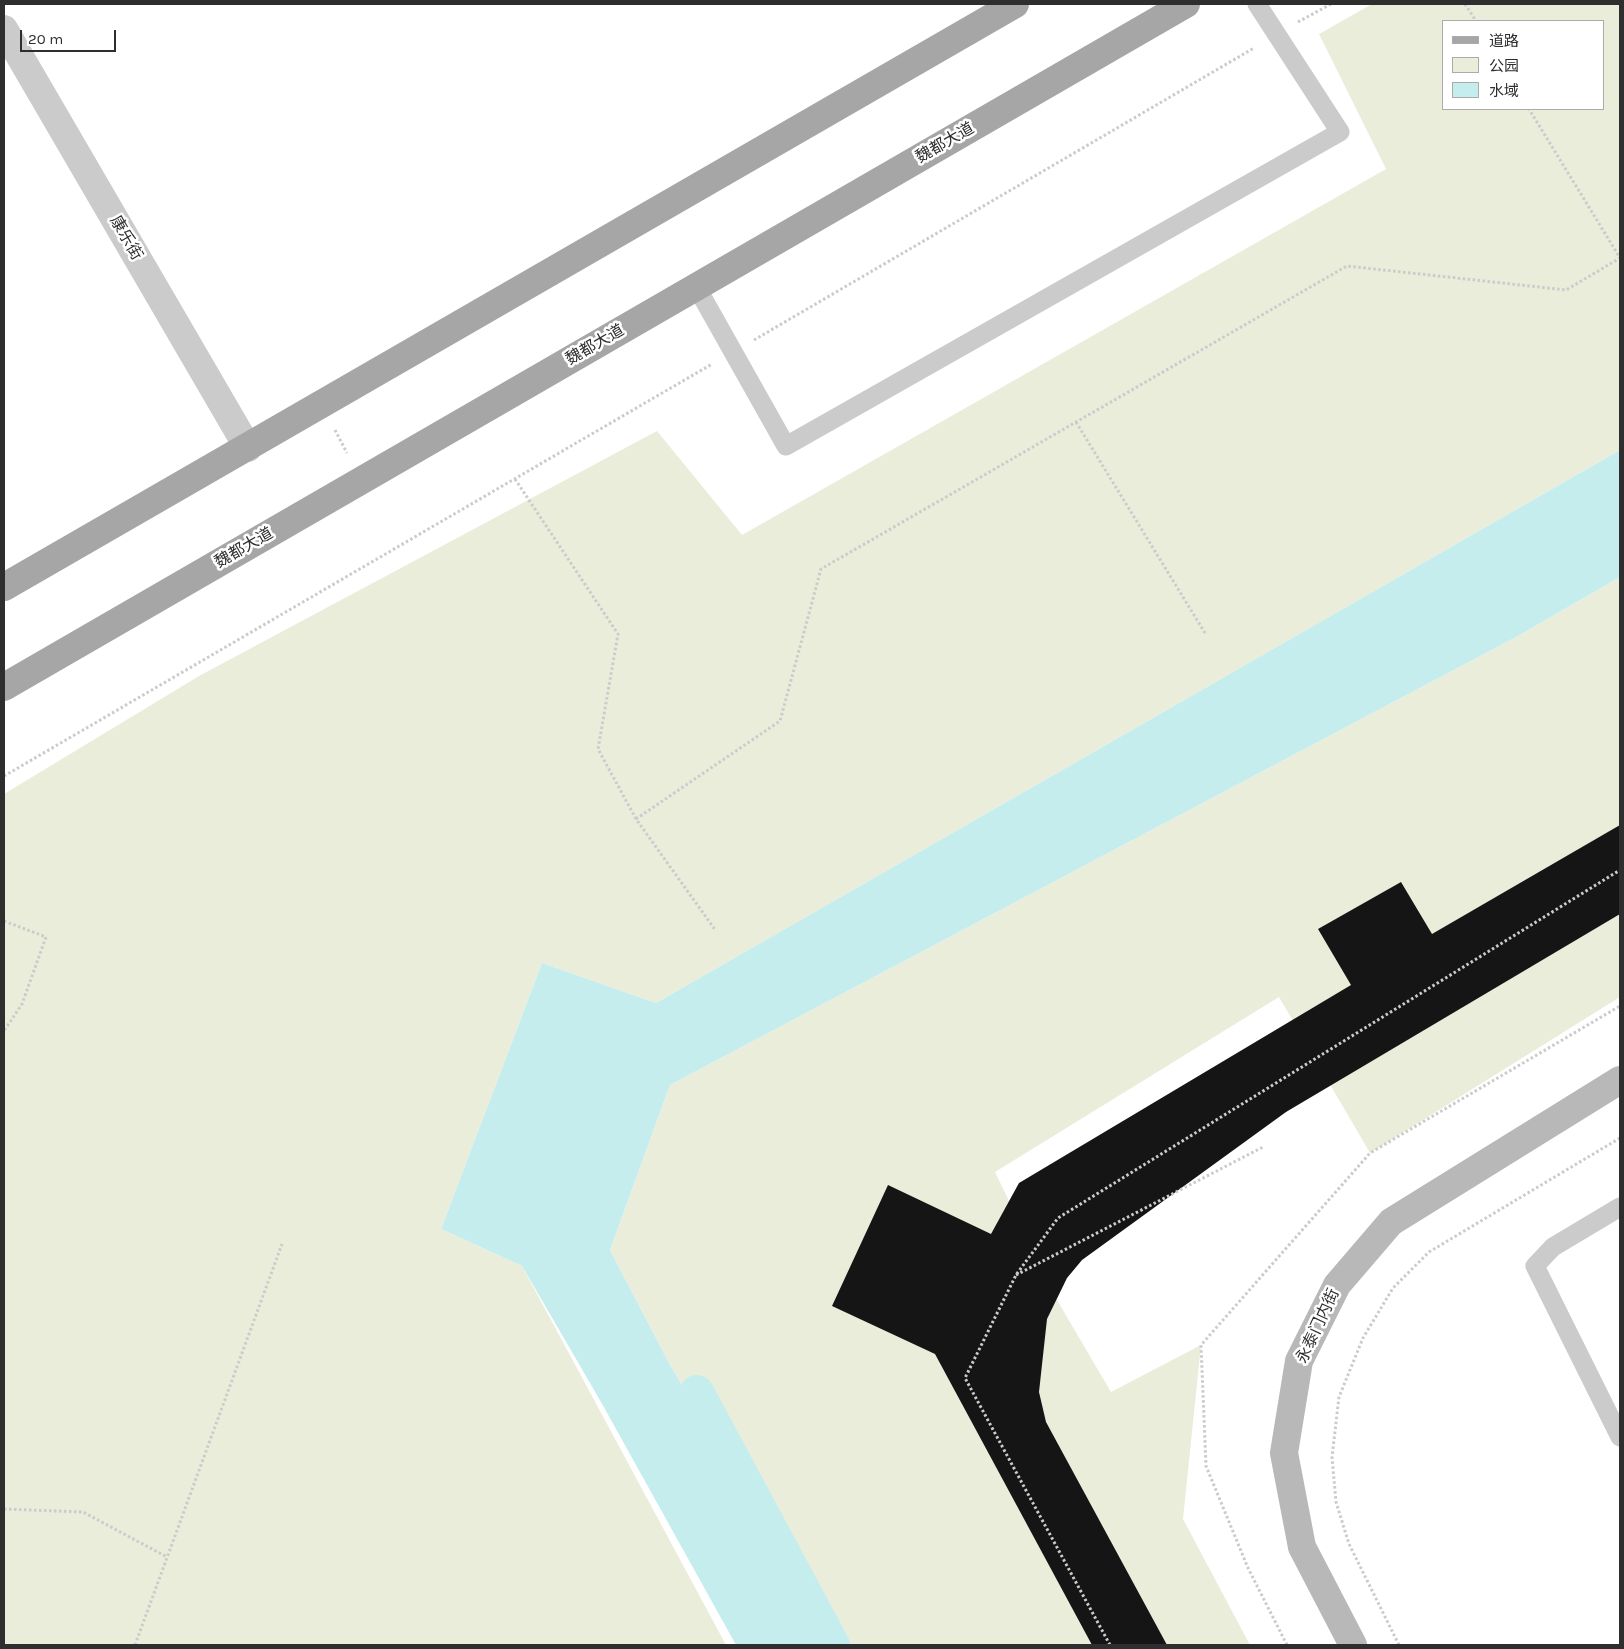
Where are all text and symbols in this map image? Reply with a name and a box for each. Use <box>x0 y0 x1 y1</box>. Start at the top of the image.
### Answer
scale bar <box>22 20 119 52</box>
legend <box>1442 20 1604 110</box>
text: 20 m <box>28 30 63 48</box>
text: 道路 <box>1489 32 1519 50</box>
text: 公园 <box>1489 57 1519 75</box>
text: 水域 <box>1489 82 1519 100</box>
street label: 魏都大道 <box>912 119 978 167</box>
street label: 康乐街 <box>106 212 146 264</box>
street label: 魏都大道 <box>562 321 628 369</box>
street label: 魏都大道 <box>211 524 277 572</box>
street label: 永泰门内街 <box>1292 1286 1344 1366</box>

